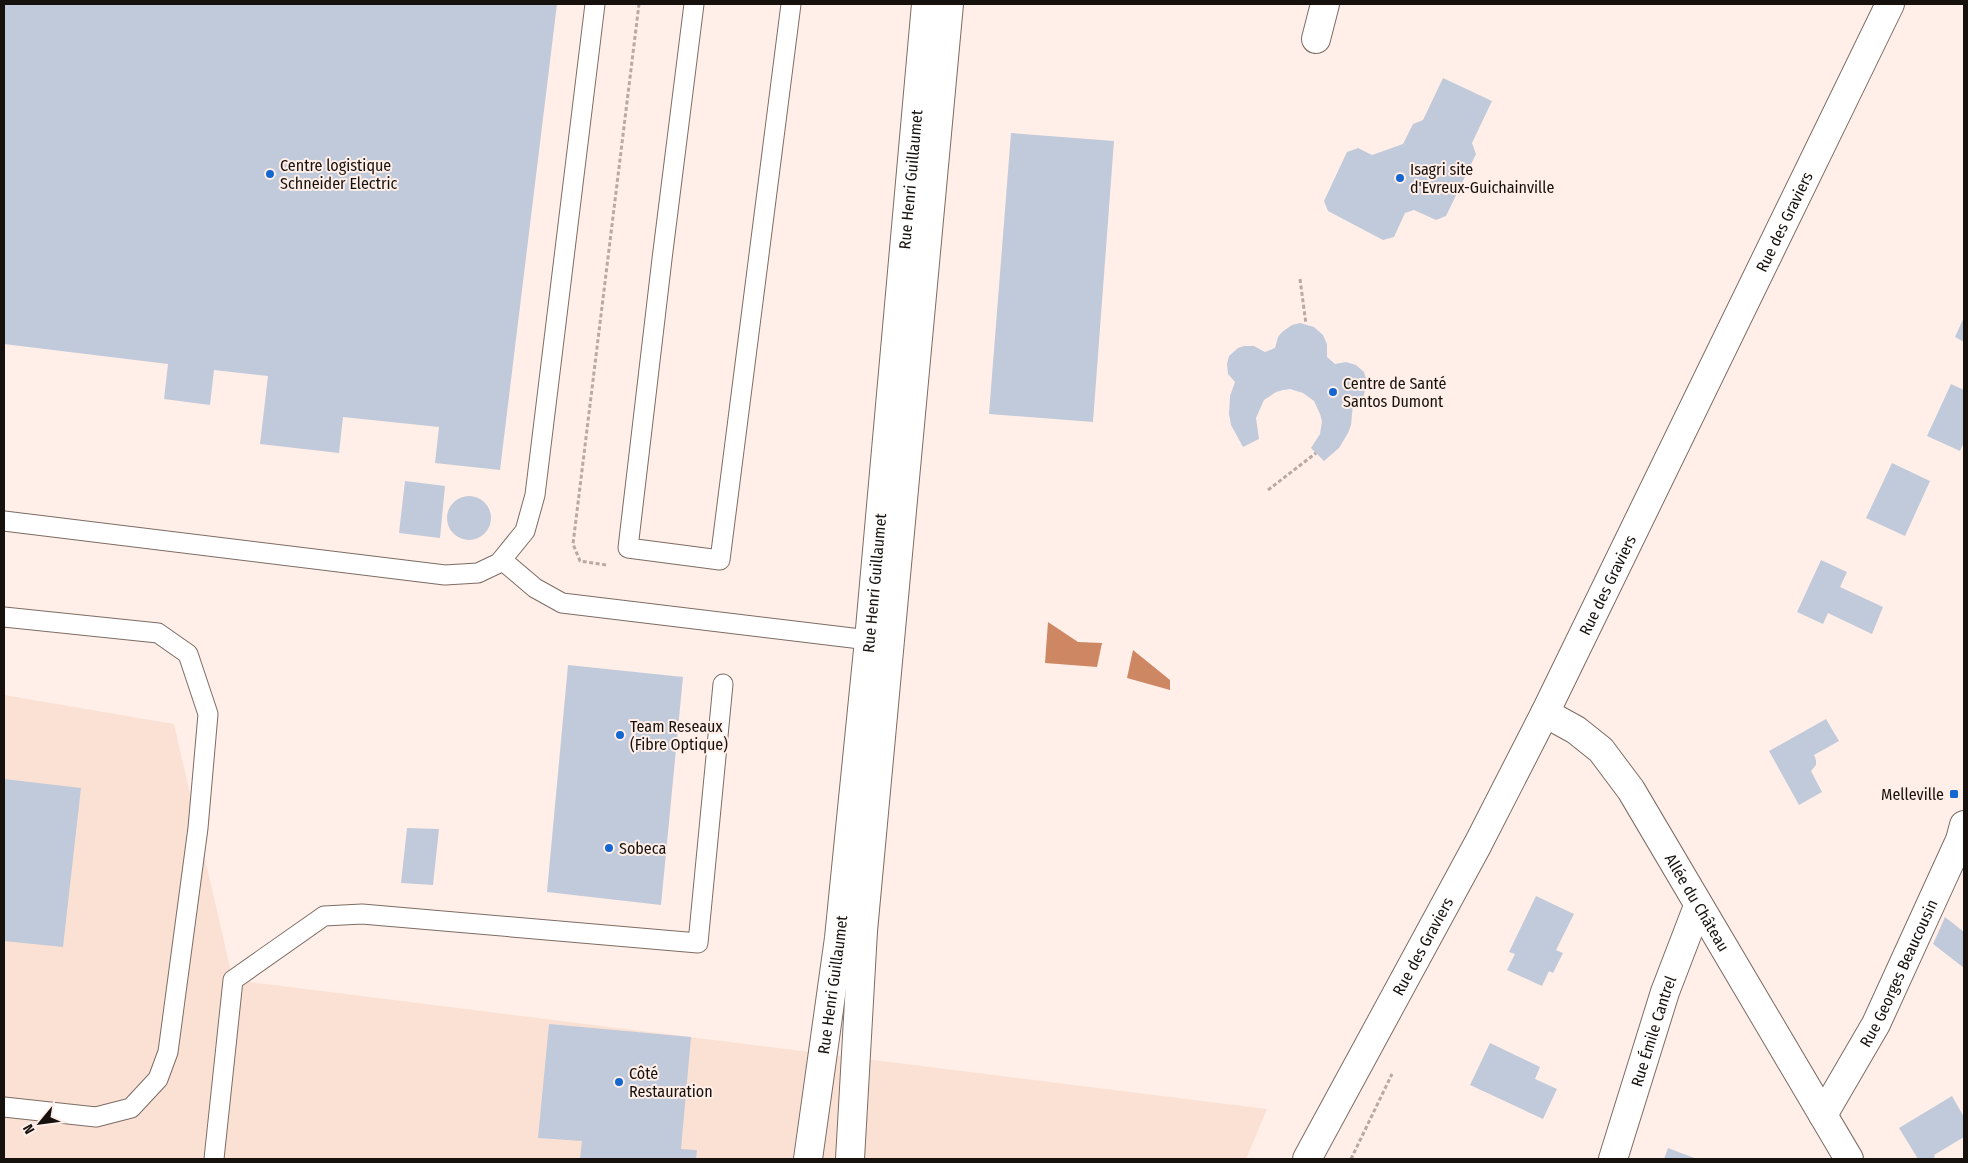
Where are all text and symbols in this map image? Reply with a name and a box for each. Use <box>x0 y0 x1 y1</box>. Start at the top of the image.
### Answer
street label: Rue Henri Guillaumet <box>895 108 927 250</box>
place label: Centre logistique Schneider Electric <box>280 156 398 193</box>
place label: Isagri site d'Evreux-Guichainville <box>1410 160 1554 197</box>
marker: Centre logistique Schneider Electric <box>264 168 276 180</box>
street label: Rue des Graviers <box>1752 169 1817 275</box>
marker: Isagri site d'Evreux-Guichainville <box>1394 172 1406 184</box>
place label: Centre de Santé Santos Dumont <box>1343 374 1447 411</box>
marker: Centre de Santé Santos Dumont <box>1327 386 1339 398</box>
street label: Rue Henri Guillaumet <box>859 512 890 654</box>
street label: Rue des Graviers <box>1575 532 1640 638</box>
place label: Team Reseaux (Fibre Optique) <box>630 717 728 754</box>
marker: Team Reseaux (Fibre Optique) <box>614 729 626 741</box>
place label: Melleville <box>1881 785 1944 804</box>
marker: Melleville <box>1948 788 1960 800</box>
place label: Sobeca <box>619 839 666 858</box>
marker: Sobeca <box>603 842 615 854</box>
street label: Allée du Château <box>1661 850 1733 955</box>
street label: Rue des Graviers <box>1389 894 1457 999</box>
street label: Rue Georges Beaucousin <box>1856 896 1942 1050</box>
street label: Rue Henri Guillaumet <box>814 914 851 1055</box>
street label: Rue Émile Cantrel <box>1627 973 1680 1089</box>
place label: Côté Restauration <box>629 1064 713 1101</box>
marker: Côté Restauration <box>613 1076 625 1088</box>
north arrow <box>15 1098 65 1148</box>
text: N <box>20 1121 39 1137</box>

